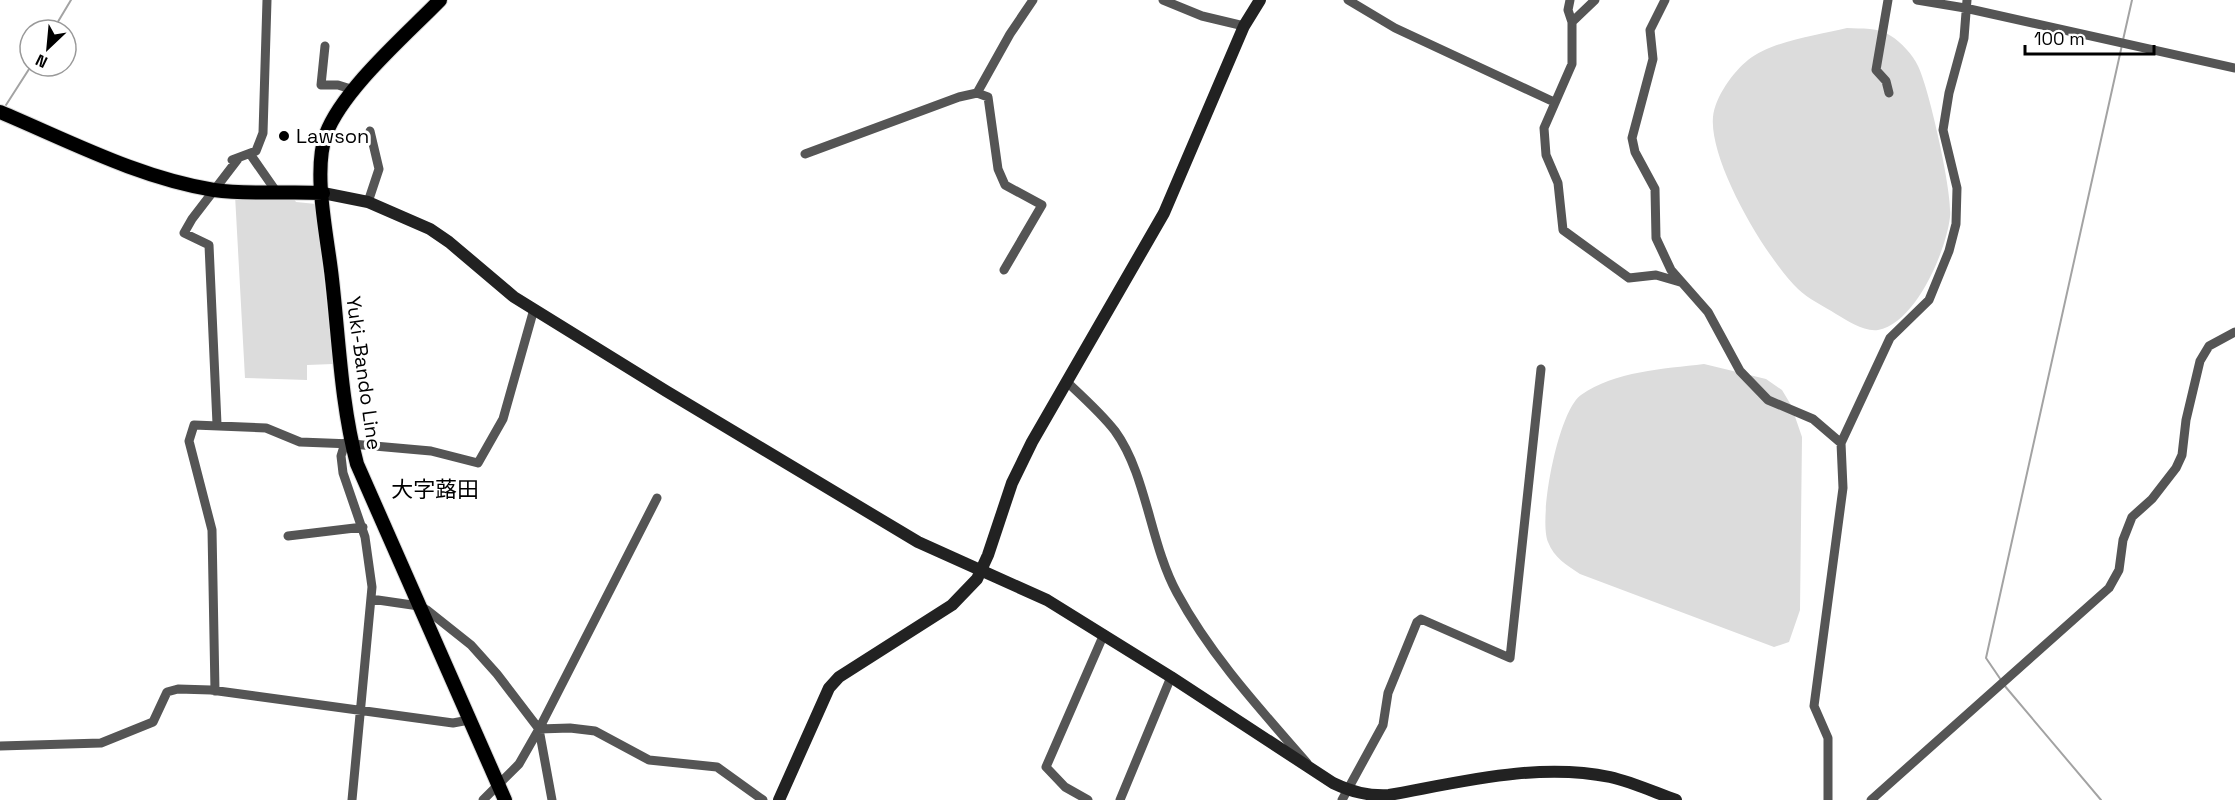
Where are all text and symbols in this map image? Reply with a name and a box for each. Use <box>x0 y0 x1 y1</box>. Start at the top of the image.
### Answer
north arrow <box>18 18 78 78</box>
scale bar <box>2025 18 2154 56</box>
text: 100 m <box>2034 27 2085 50</box>
text: N <box>32 49 51 73</box>
place label: Lawson <box>296 123 369 149</box>
marker: Lawson <box>277 129 291 143</box>
street label: Yuki-Bando Line <box>340 294 388 452</box>
district label: 大字蕗田 <box>391 475 479 503</box>

